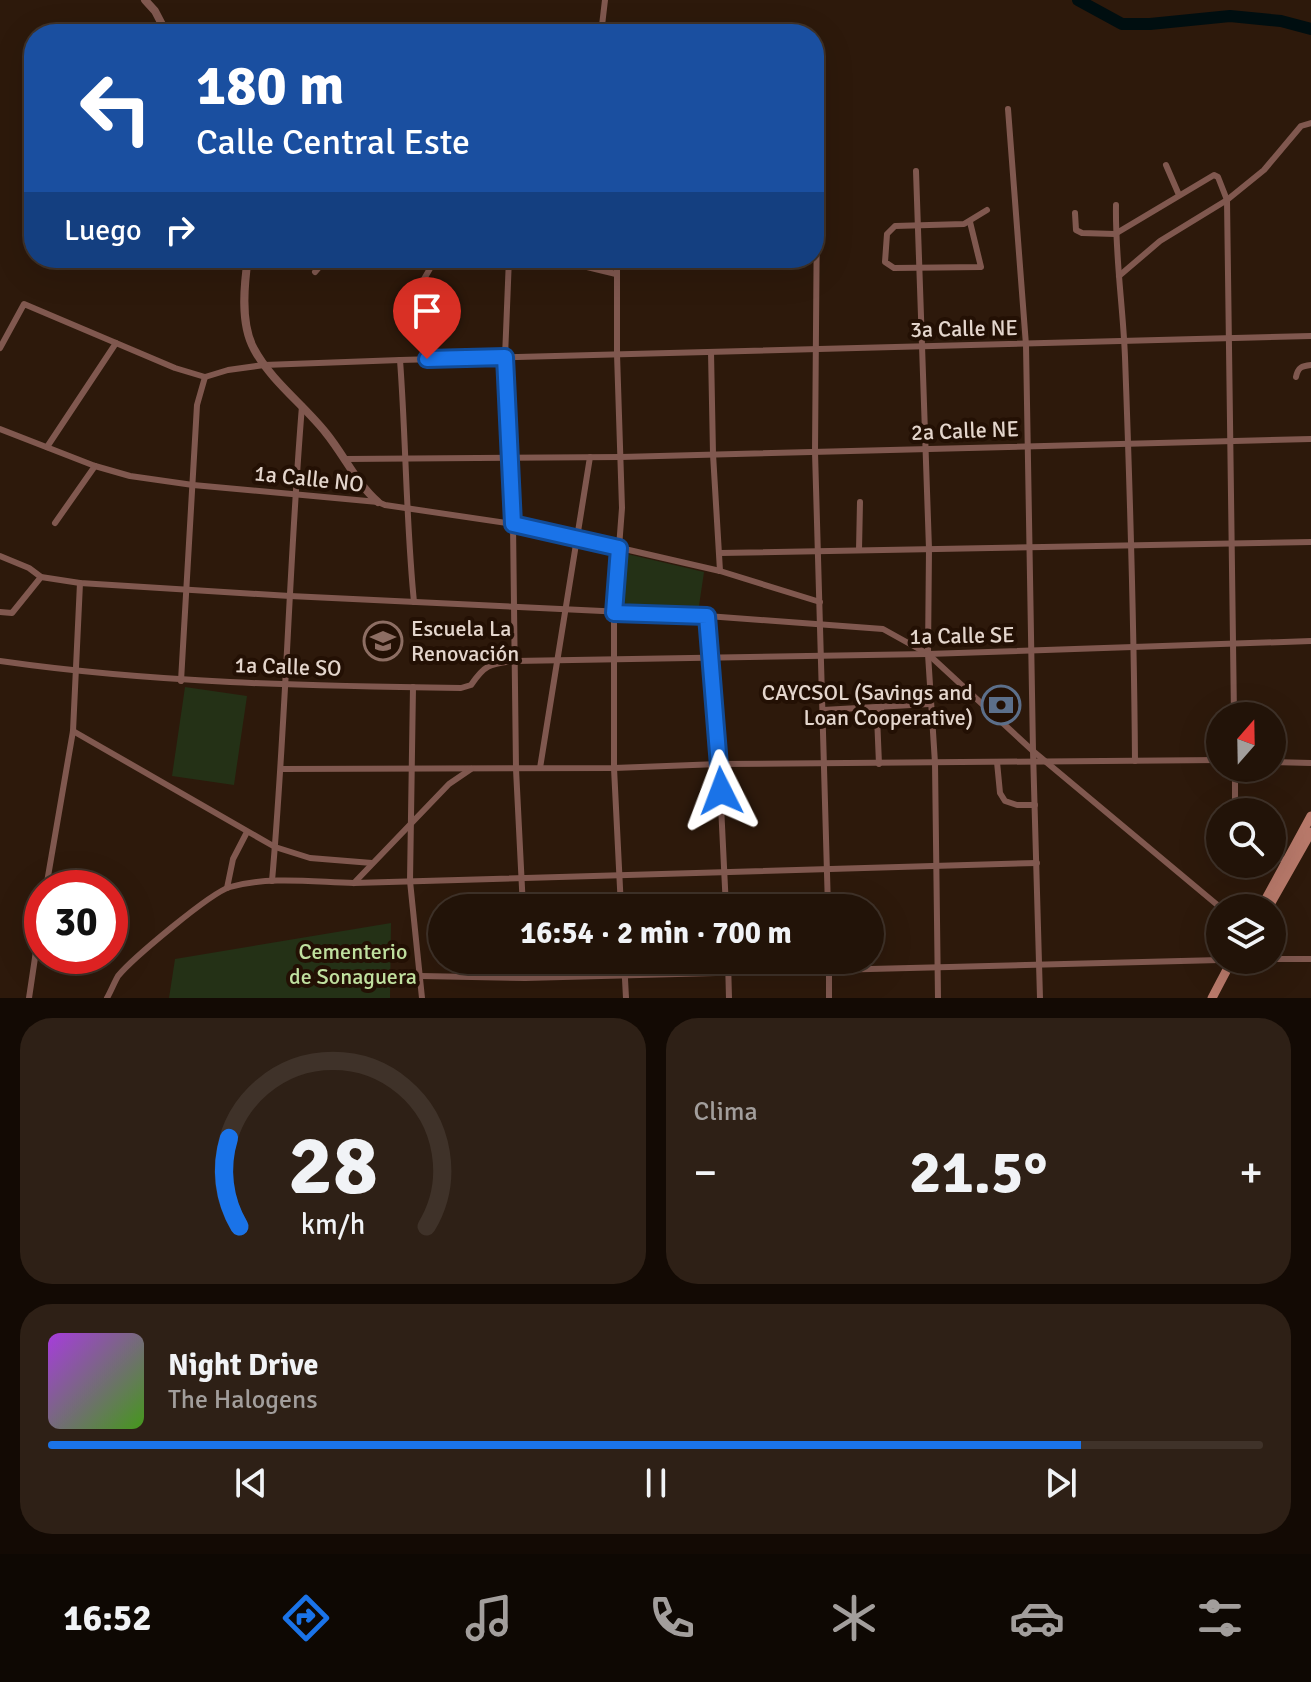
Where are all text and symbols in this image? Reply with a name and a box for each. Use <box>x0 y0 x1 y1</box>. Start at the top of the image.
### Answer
text: 180 m <box>196 51 344 120</box>
icon: left <box>64 56 168 160</box>
text: Calle Central Este <box>196 120 470 165</box>
icon: right <box>158 208 202 252</box>
text: Luego <box>64 212 142 249</box>
pin <box>393 277 461 359</box>
icon: arrive <box>405 289 449 333</box>
street label: 3a Calle NE <box>910 314 1018 343</box>
street label: 2a Calle NE <box>911 415 1019 446</box>
street label: 1a Calle NO <box>253 459 365 498</box>
place label: Escuela La Renovación <box>411 615 519 667</box>
school or university icon: Escuela La Renovación <box>362 620 404 662</box>
street label: 1a Calle SE <box>909 621 1015 650</box>
street label: 1a Calle SO <box>234 651 342 682</box>
place label: CAYCSOL (Savings and Loan Cooperative) <box>762 679 973 731</box>
bank icon: CAYCSOL (Savings and Loan Cooperative) <box>980 684 1022 726</box>
north arrow <box>1206 702 1286 782</box>
map controls <box>1206 702 1286 974</box>
position arrow <box>679 749 763 833</box>
button: search <box>1206 798 1286 878</box>
speed limit sign: 30 <box>24 870 128 974</box>
button: layers <box>1206 894 1286 974</box>
text: 16:54 · 2 min · 700 m <box>520 915 792 952</box>
park label: Cementerio de Sonaguera <box>289 938 417 990</box>
text: Clima <box>694 1096 758 1128</box>
text: 28 <box>288 1115 378 1217</box>
text: 21.5° <box>909 1136 1047 1210</box>
text: − <box>694 1146 717 1200</box>
text: + <box>1239 1146 1263 1200</box>
text: km/h <box>300 1207 365 1242</box>
text: Night Drive <box>168 1347 318 1384</box>
text: The Halogens <box>168 1384 318 1416</box>
icon: previous <box>229 1461 273 1505</box>
icon: pause <box>634 1461 678 1505</box>
icon: next <box>1039 1461 1083 1505</box>
icon: directions <box>278 1590 334 1646</box>
icon: music <box>461 1590 517 1646</box>
icon: phone <box>644 1590 700 1646</box>
icon: climate <box>826 1590 882 1646</box>
icon: car <box>1009 1590 1065 1646</box>
icon: filters <box>1192 1590 1248 1646</box>
text: 16:52 <box>63 1596 152 1641</box>

